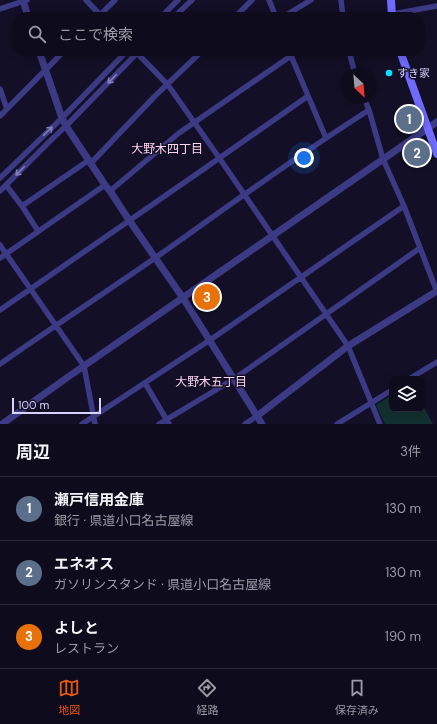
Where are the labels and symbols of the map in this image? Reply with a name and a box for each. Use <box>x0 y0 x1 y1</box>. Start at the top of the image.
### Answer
place label: すき家 <box>397 66 430 80</box>
north arrow <box>341 68 377 104</box>
marker: すき家 <box>384 68 394 78</box>
one-way arrow <box>107 74 117 84</box>
pin: 1 <box>396 104 422 134</box>
one-way arrow <box>43 126 53 136</box>
pin: 2 <box>404 138 430 168</box>
district label: 大野木四丁目 <box>131 141 203 157</box>
your location <box>294 148 314 168</box>
one-way arrow <box>15 166 25 176</box>
pin: 3 <box>194 282 220 312</box>
district label: 大野木五丁目 <box>175 374 247 390</box>
scale bar <box>12 396 101 415</box>

